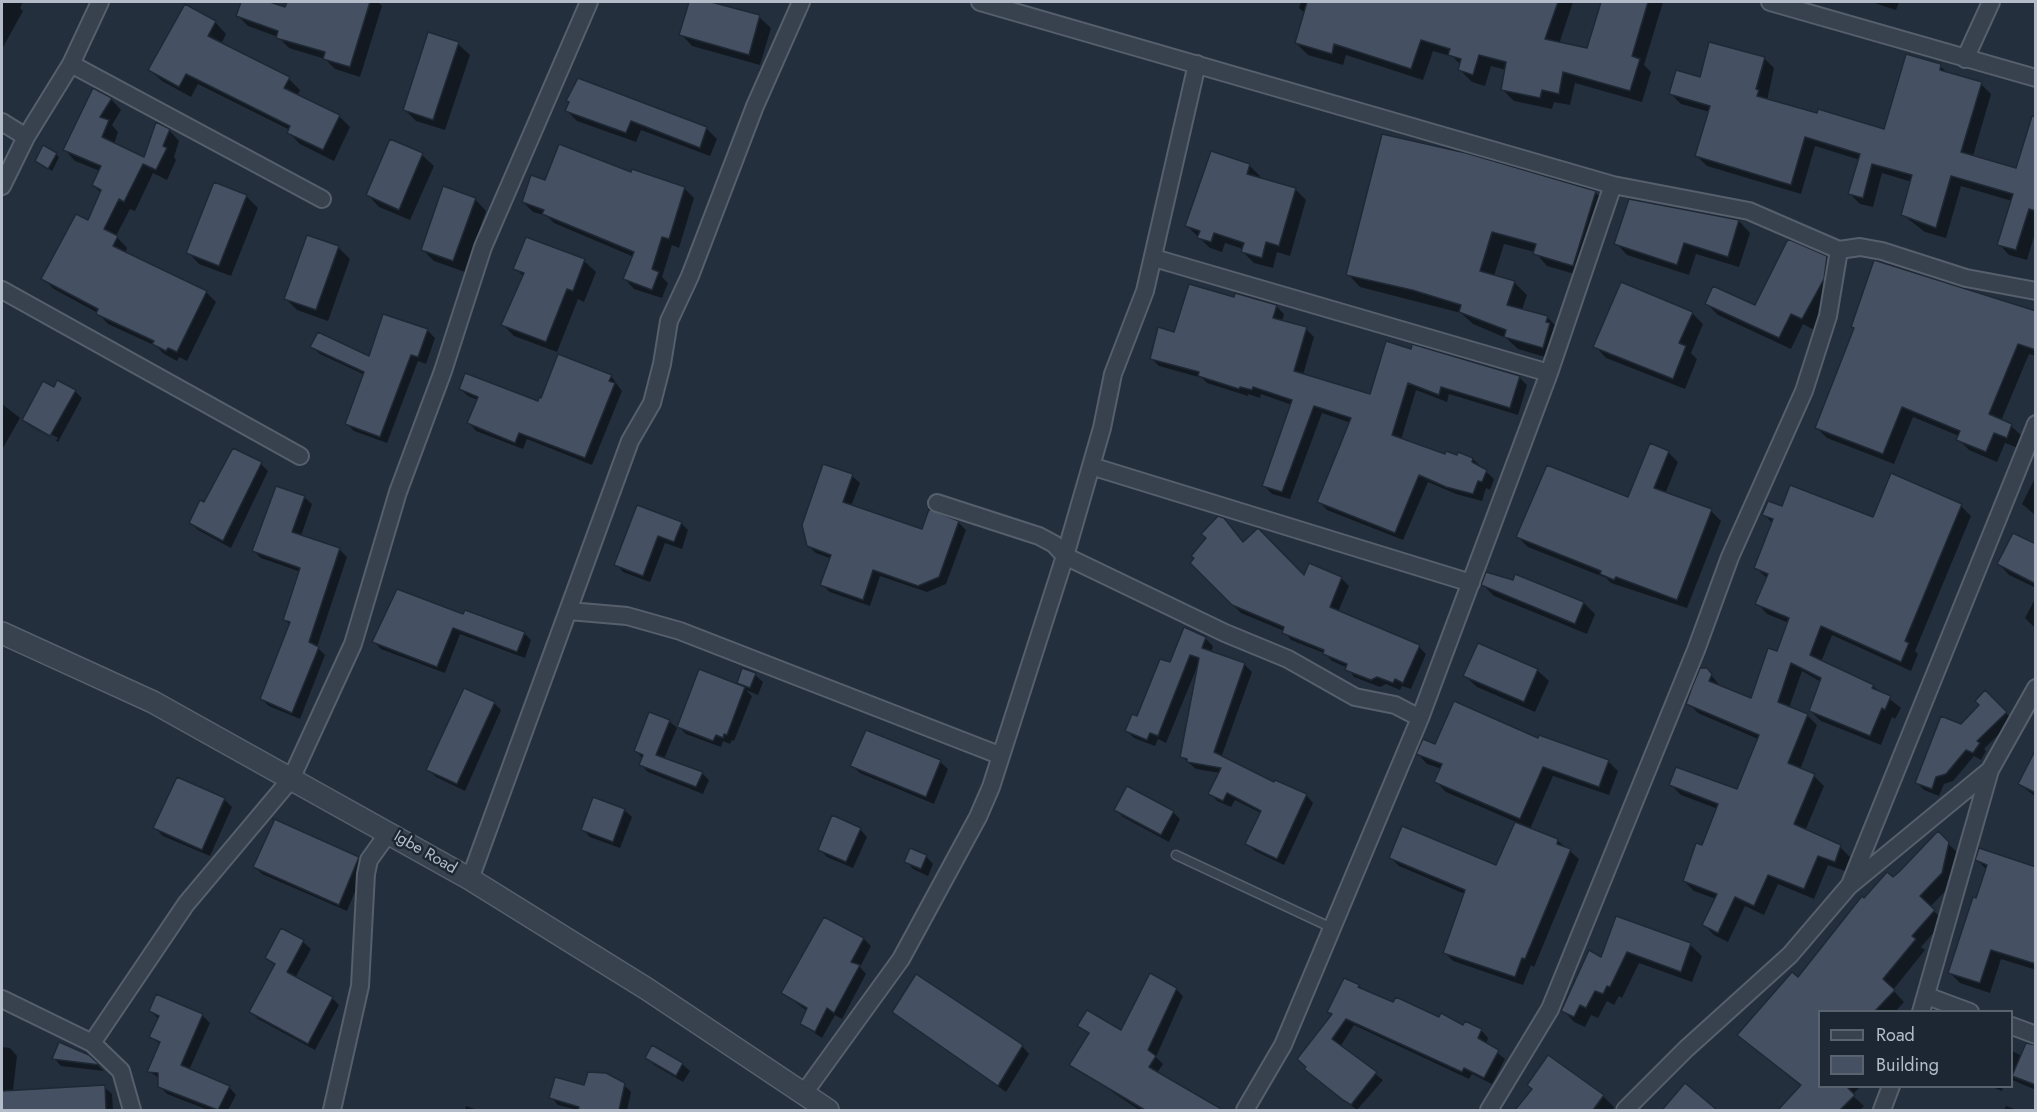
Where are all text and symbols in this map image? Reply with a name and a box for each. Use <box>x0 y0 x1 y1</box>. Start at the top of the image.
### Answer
street label: Igbe Road <box>390 827 460 879</box>
legend <box>1818 1010 2013 1088</box>
text: Road <box>1876 1022 1915 1048</box>
text: Building <box>1876 1052 1939 1078</box>

